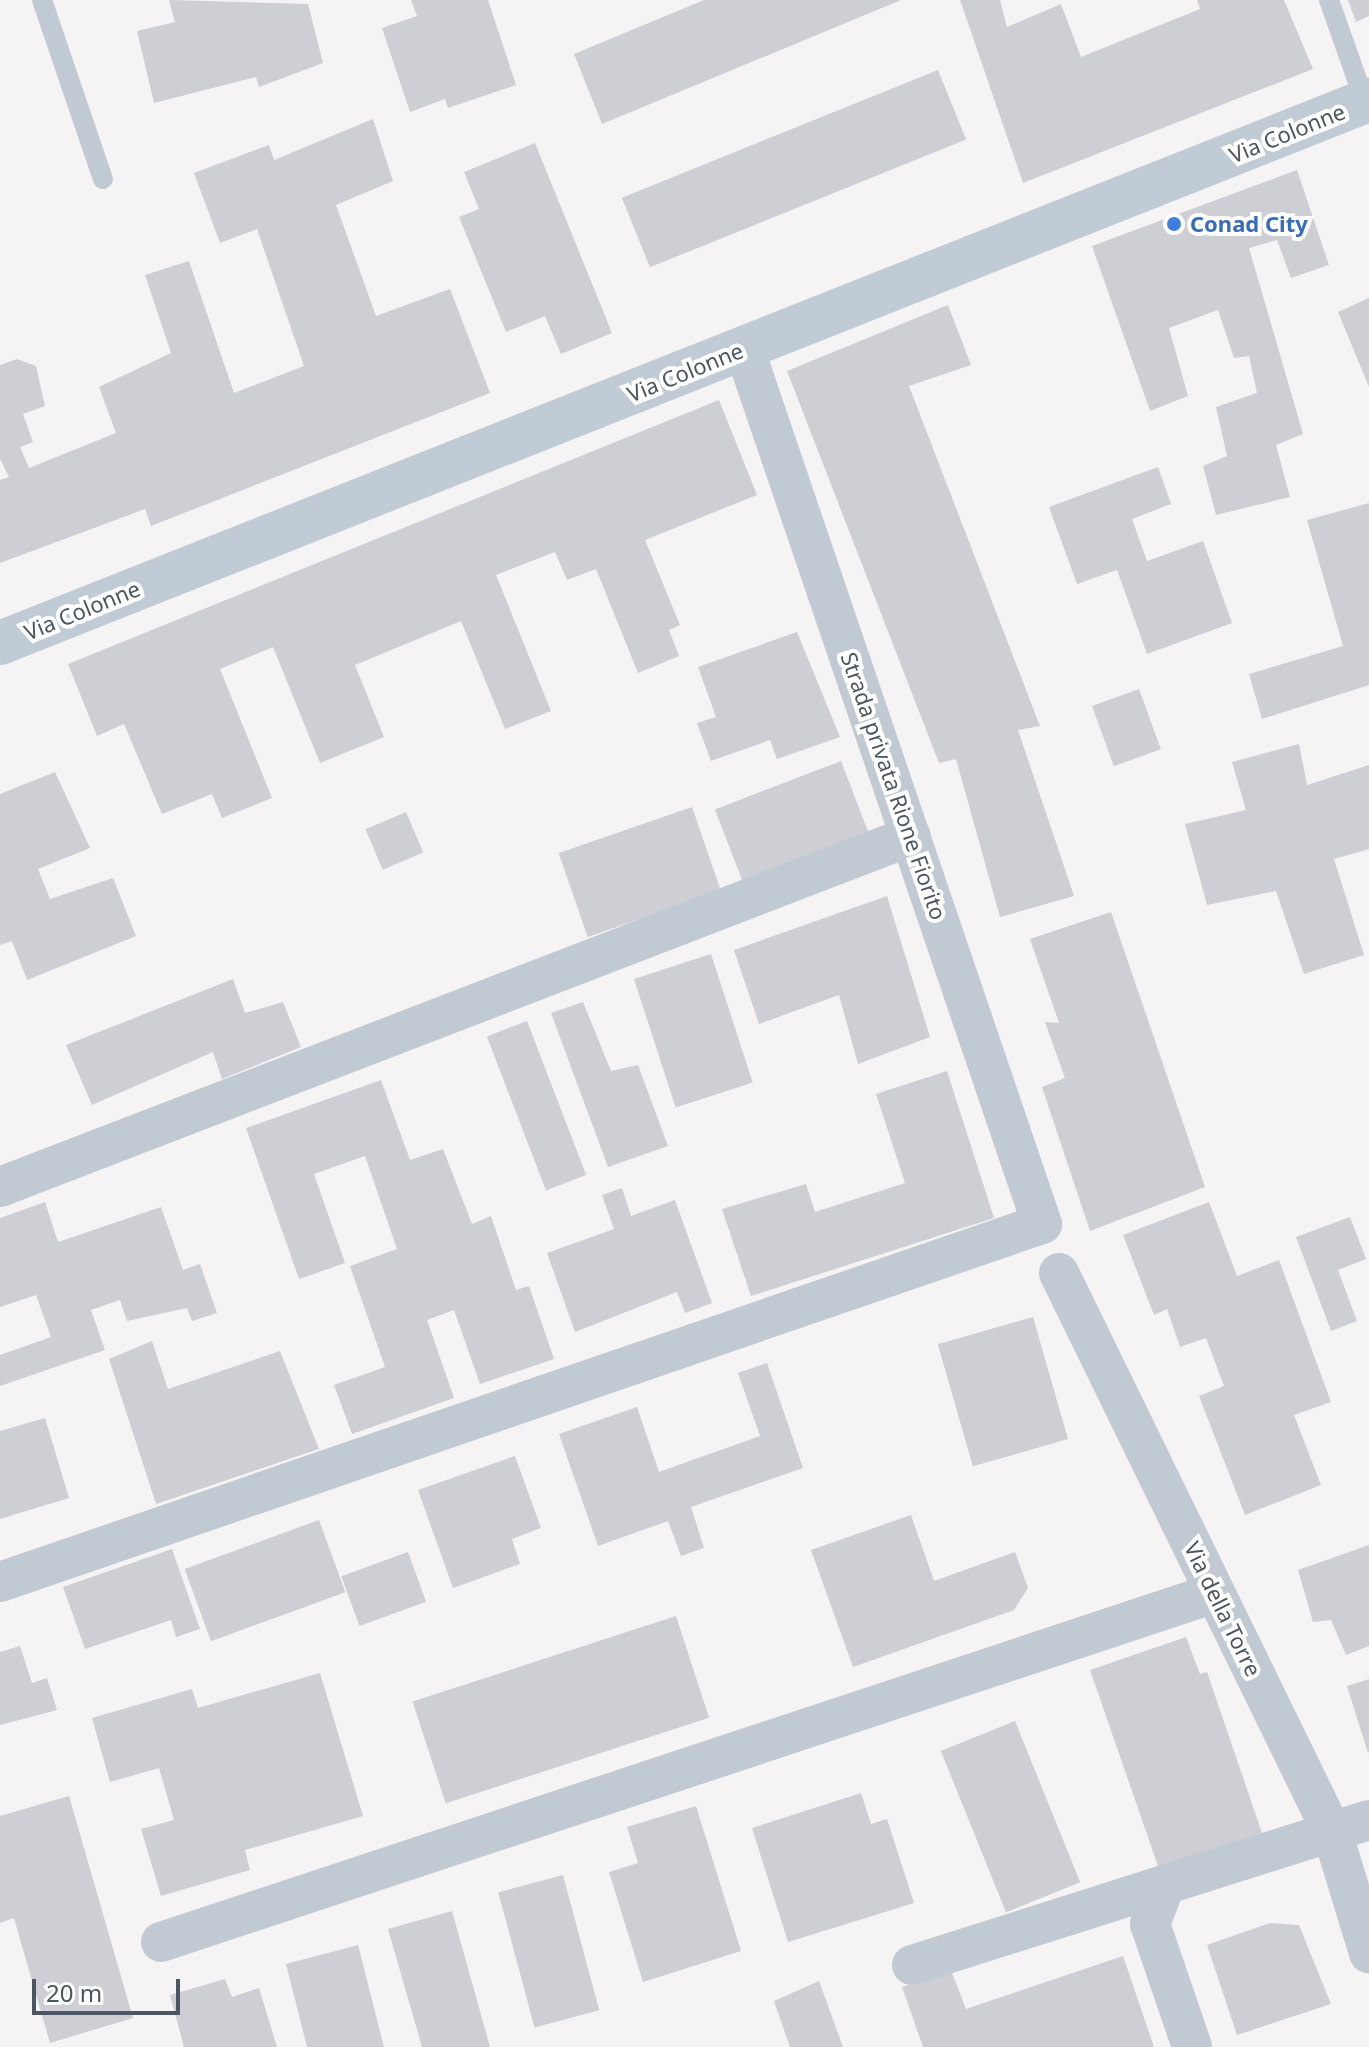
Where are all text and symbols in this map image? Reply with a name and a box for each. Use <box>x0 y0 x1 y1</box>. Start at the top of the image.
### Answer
street label: Via Colonne <box>1225 98 1349 168</box>
place label: Conad City <box>1190 211 1308 237</box>
marker: Conad City <box>1165 215 1183 233</box>
street label: Via Colonne <box>623 337 747 407</box>
street label: Via Colonne <box>20 575 144 645</box>
street label: Strada privata Rione Fiorito <box>836 649 952 923</box>
street label: Via della Torre <box>1179 1537 1267 1681</box>
scale bar <box>36 1963 184 2013</box>
text: 20 m <box>46 1976 102 2009</box>

